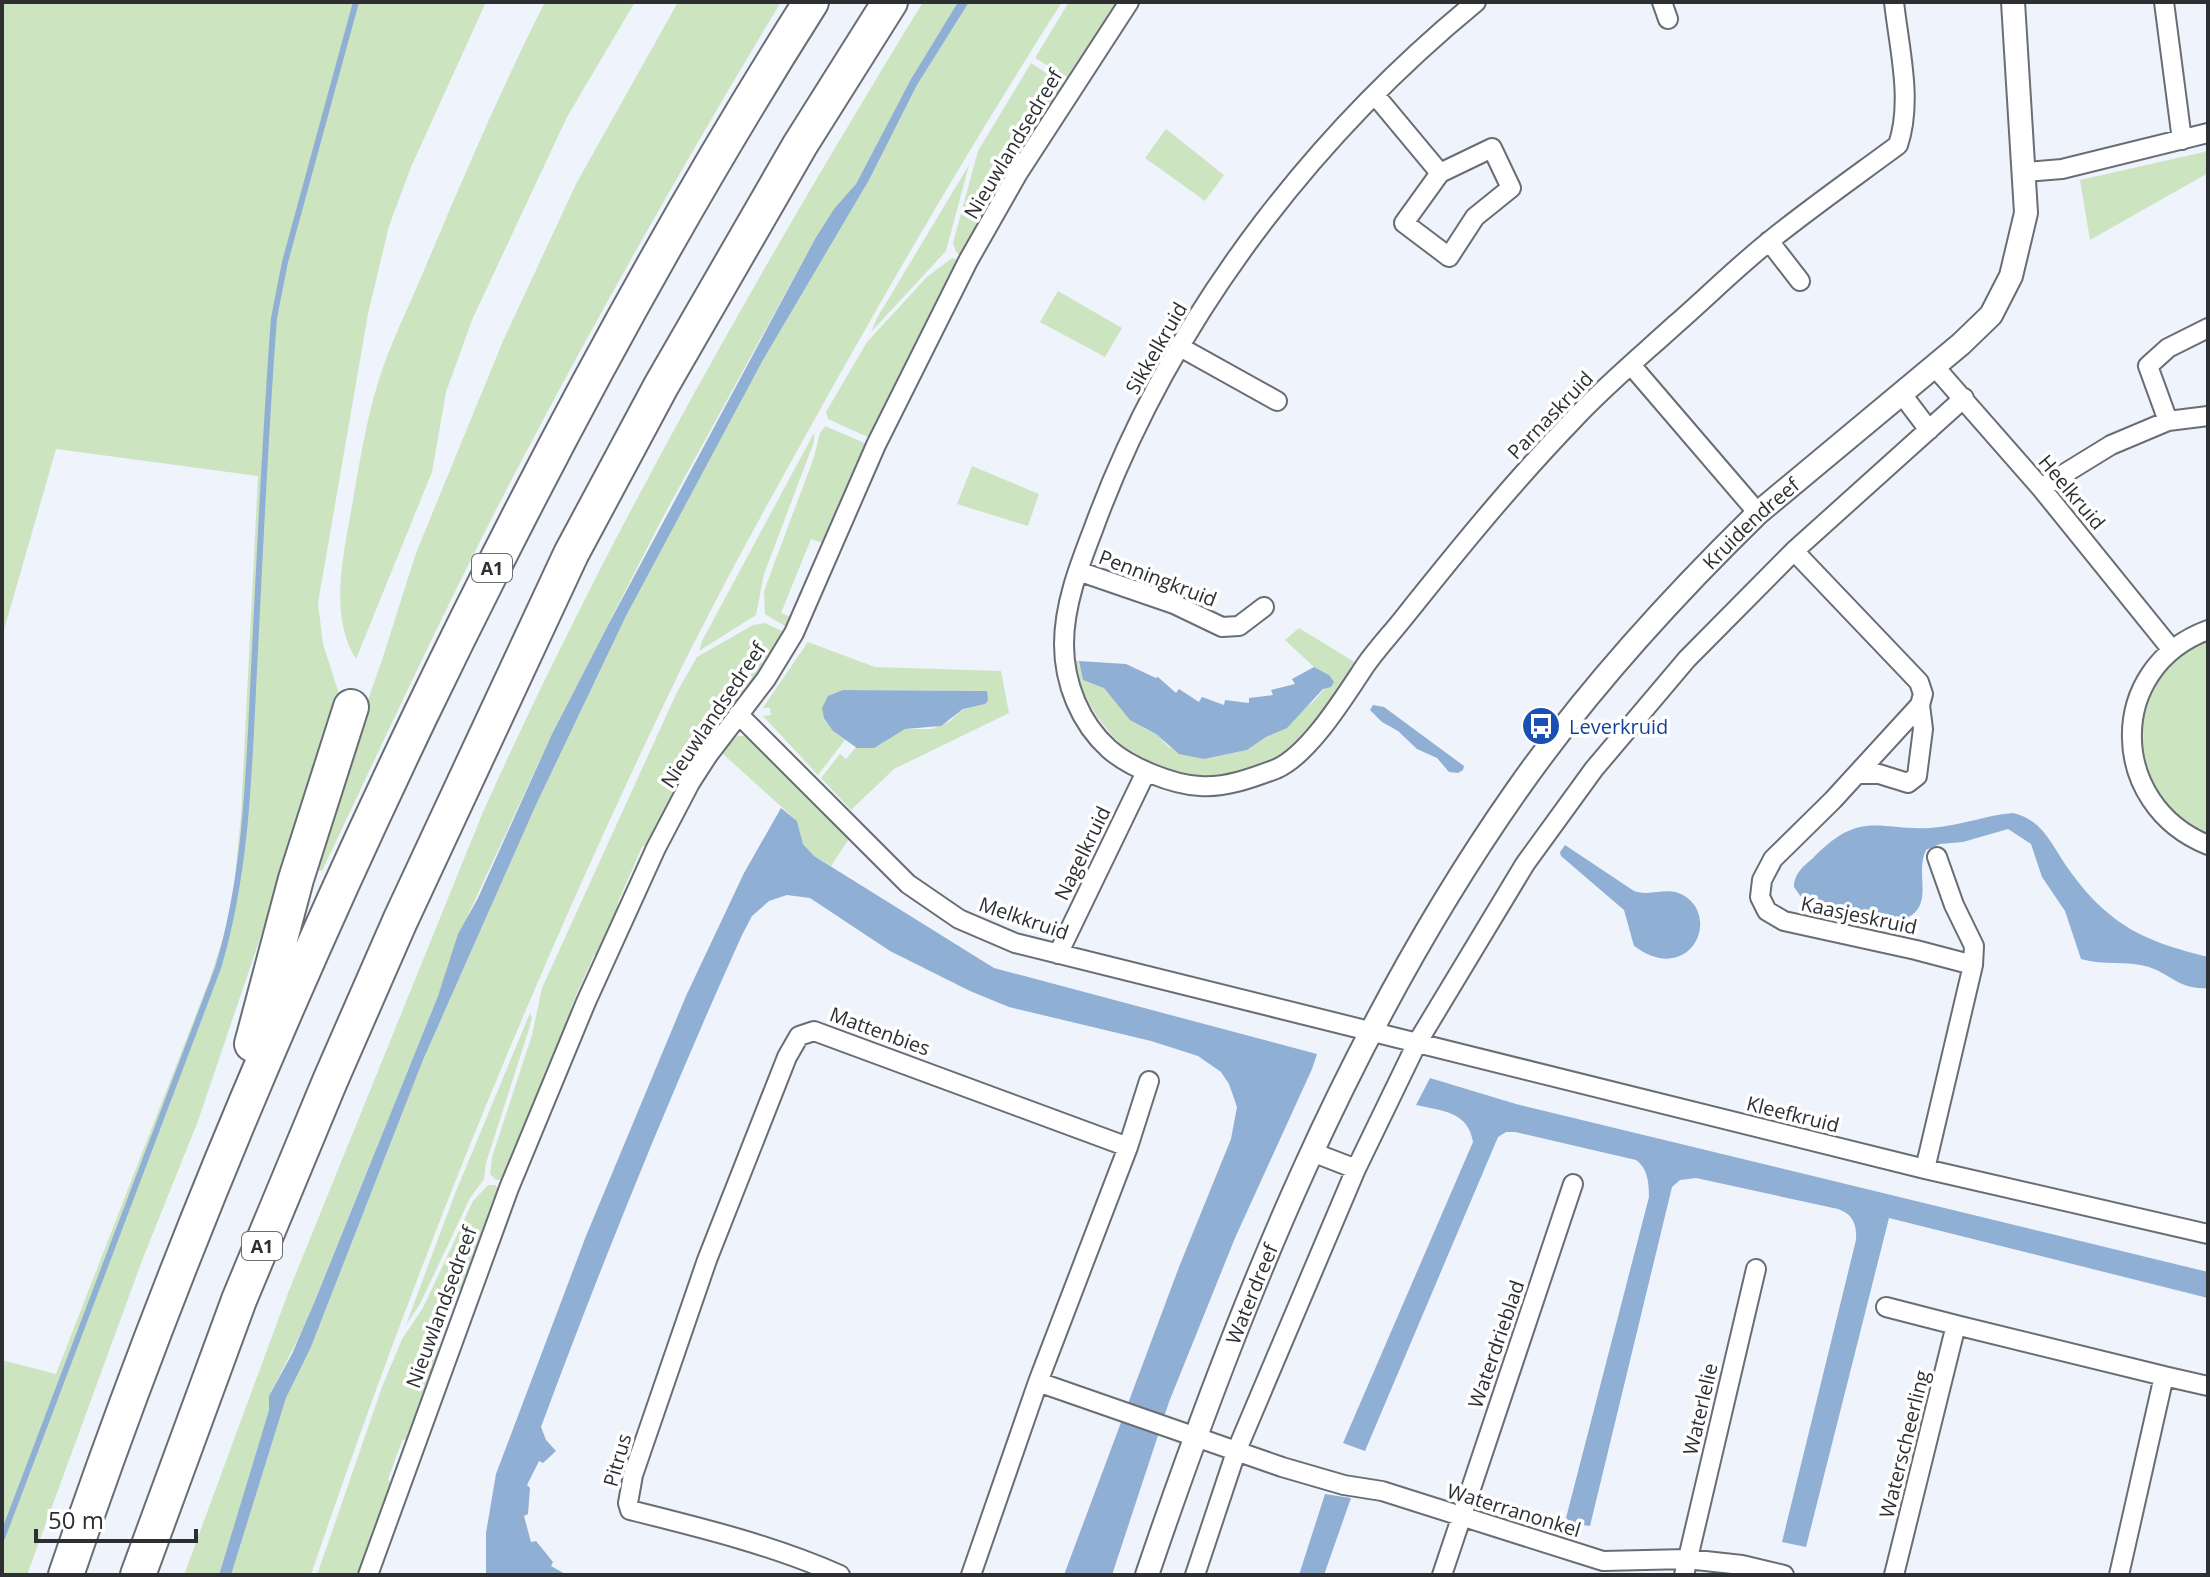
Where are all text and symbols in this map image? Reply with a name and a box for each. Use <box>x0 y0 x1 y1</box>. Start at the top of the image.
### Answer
street label: Nieuwlandsedreef <box>958 63 1069 224</box>
street label: Sikkelkruid <box>1119 297 1193 399</box>
street label: Parnaskruid <box>1501 365 1599 465</box>
street label: Heelkruid <box>2033 449 2111 535</box>
street label: Kruidendreef <box>1696 470 1805 575</box>
street label: Penningkruid <box>1095 543 1221 613</box>
road number: A1 <box>472 554 512 582</box>
street label: Nieuwlandsedreef <box>654 636 772 793</box>
bus stop icon: Leverkruid <box>1520 705 1562 747</box>
place label: Leverkruid <box>1569 713 1668 740</box>
street label: Nagelkruid <box>1048 801 1116 905</box>
street label: Melkkruid <box>976 890 1072 946</box>
street label: Kaasjeskruid <box>1798 890 1920 940</box>
street label: Mattenbies <box>826 1000 934 1062</box>
street label: Kleefkruid <box>1744 1089 1842 1139</box>
street label: Nieuwlandsedreef <box>399 1221 483 1392</box>
road number: A1 <box>242 1232 282 1260</box>
street label: Waterdreef <box>1219 1238 1284 1348</box>
street label: Waterdrieblad <box>1462 1277 1530 1411</box>
street label: Waterlelie <box>1676 1360 1724 1458</box>
street label: Waterscheerling <box>1873 1367 1935 1521</box>
street label: Pitrus <box>597 1430 637 1490</box>
street label: Waterranonkel <box>1444 1477 1584 1543</box>
scale bar <box>36 1493 196 1543</box>
text: 50 m <box>48 1503 104 1536</box>

